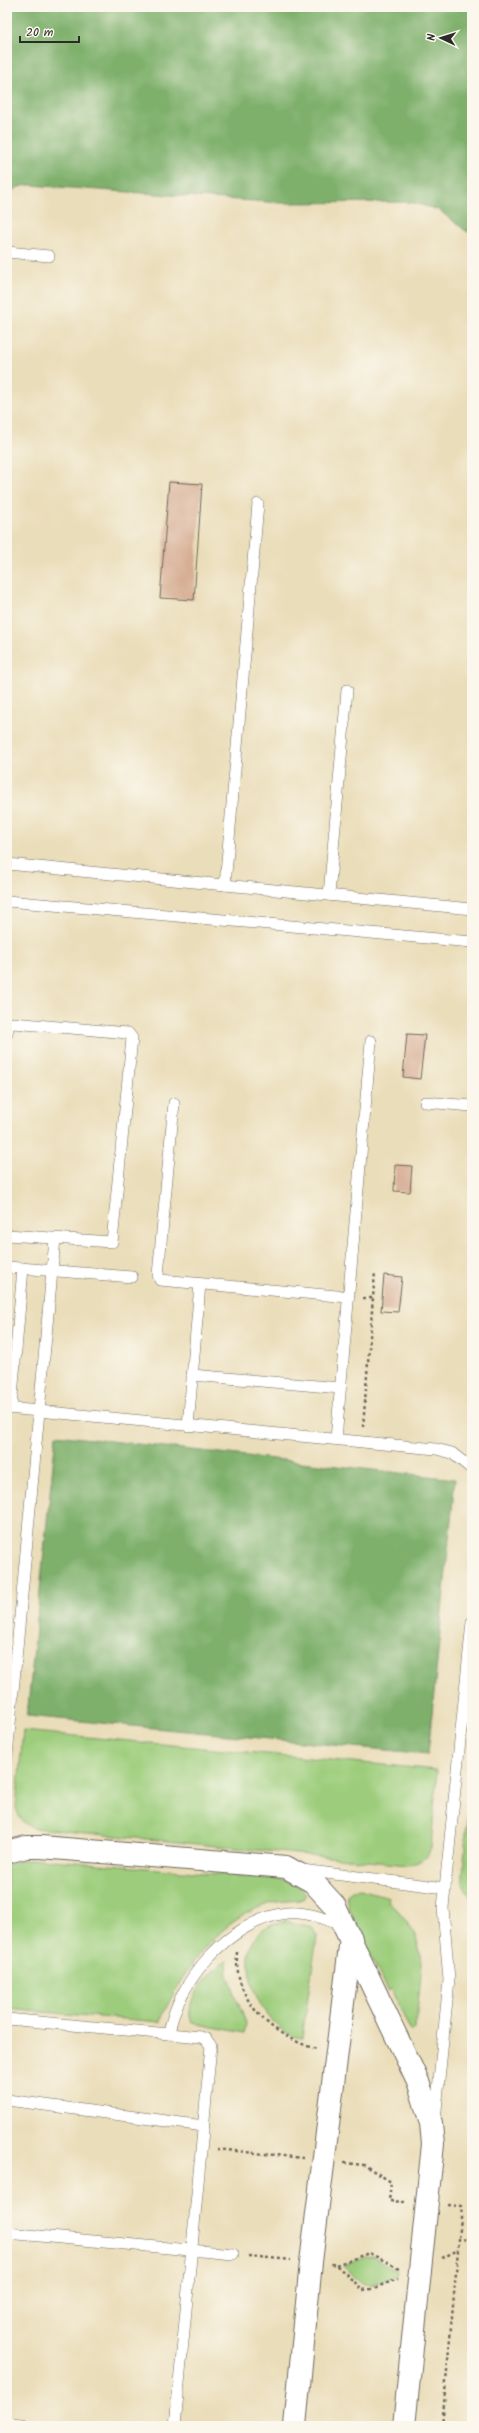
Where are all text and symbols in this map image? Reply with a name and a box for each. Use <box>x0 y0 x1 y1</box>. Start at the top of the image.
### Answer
scale bar <box>20 18 79 44</box>
north arrow <box>421 18 461 58</box>
text: 20 m <box>26 23 54 42</box>
text: N <box>423 33 441 41</box>

